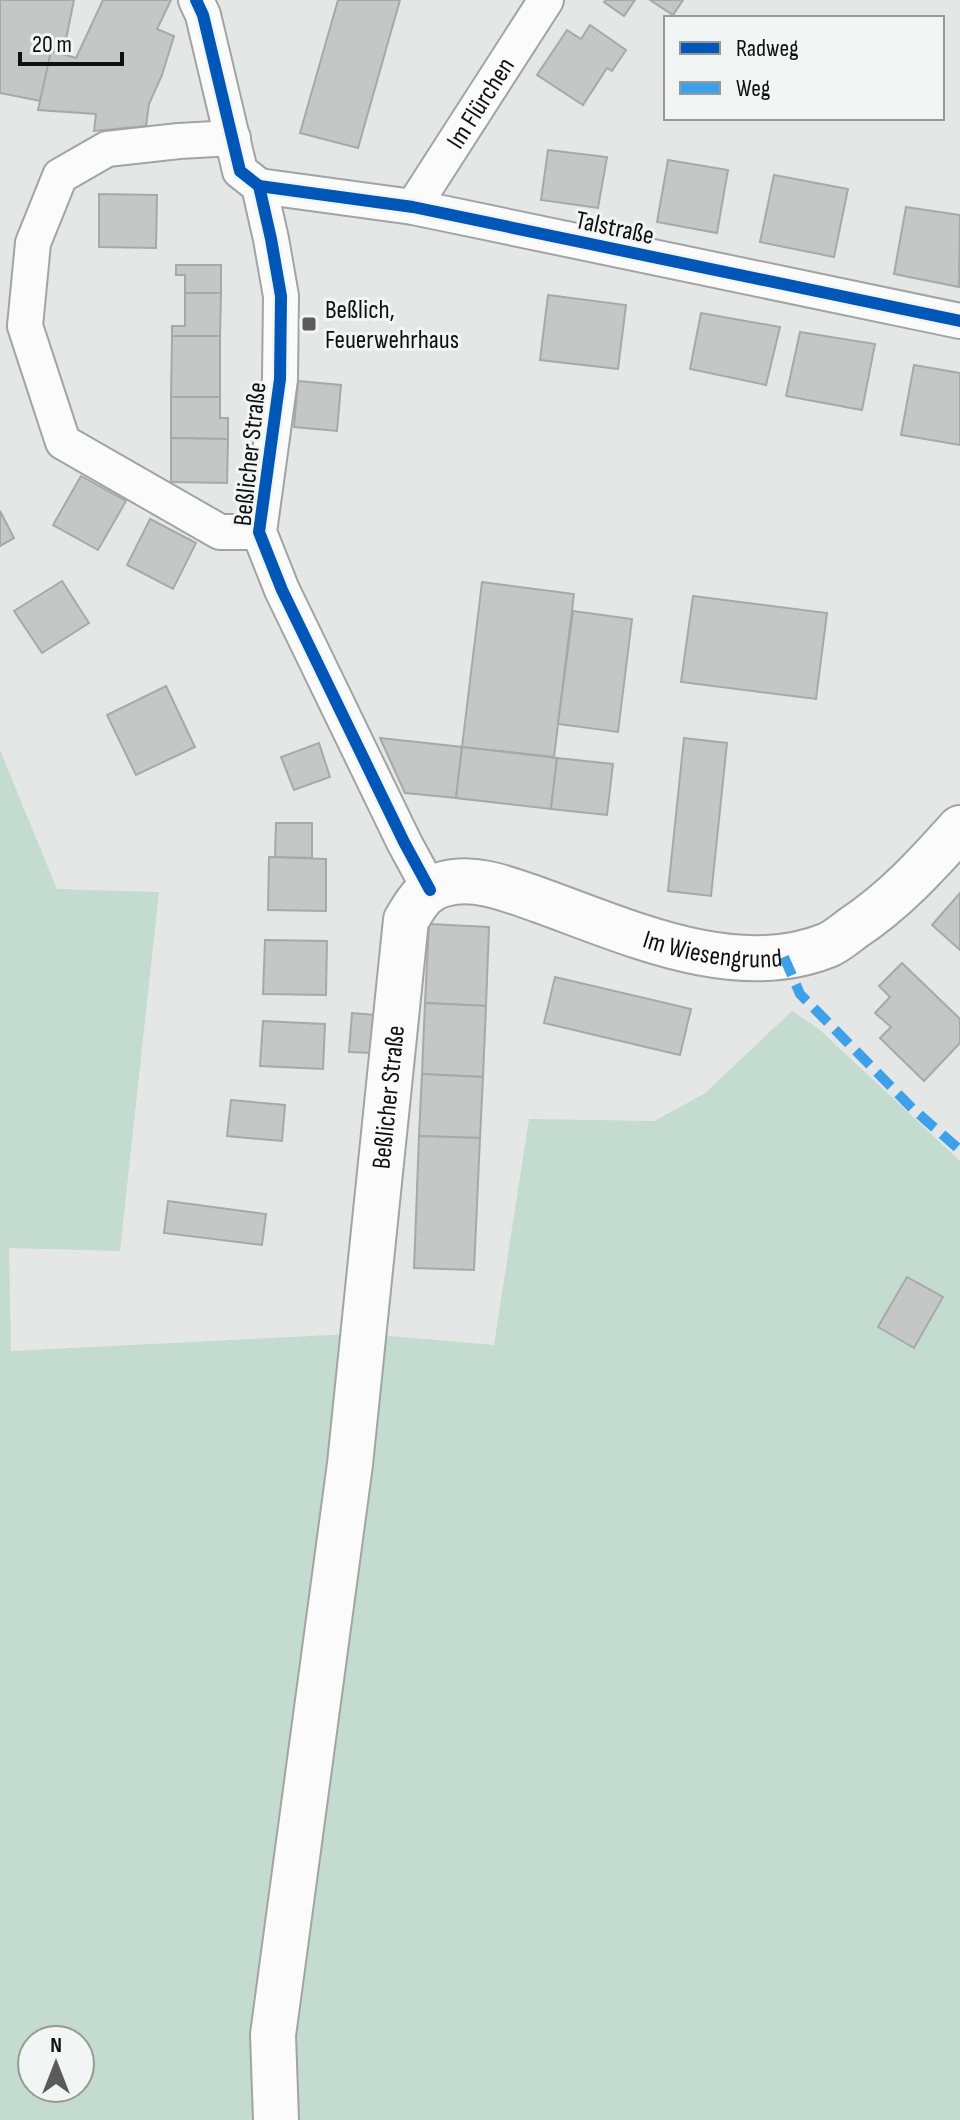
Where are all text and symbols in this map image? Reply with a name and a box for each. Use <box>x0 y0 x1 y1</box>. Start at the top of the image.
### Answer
scale bar <box>20 16 122 66</box>
legend <box>664 16 944 120</box>
text: 20 m <box>32 30 72 59</box>
text: Radweg <box>736 34 799 63</box>
street label: Im Flürchen <box>441 52 522 155</box>
text: Weg <box>736 74 770 103</box>
street label: Talstraße <box>573 205 657 252</box>
place label: Beßlich, Feuerwehrhaus <box>325 295 459 356</box>
marker: Beßlich, Feuerwehrhaus <box>300 315 318 333</box>
street label: Beßlicher Straße <box>228 381 273 527</box>
street label: Im Wiesengrund <box>639 925 784 975</box>
street label: Beßlicher Straße <box>366 1024 412 1171</box>
north arrow <box>16 2024 96 2104</box>
text: N <box>50 2032 62 2059</box>

